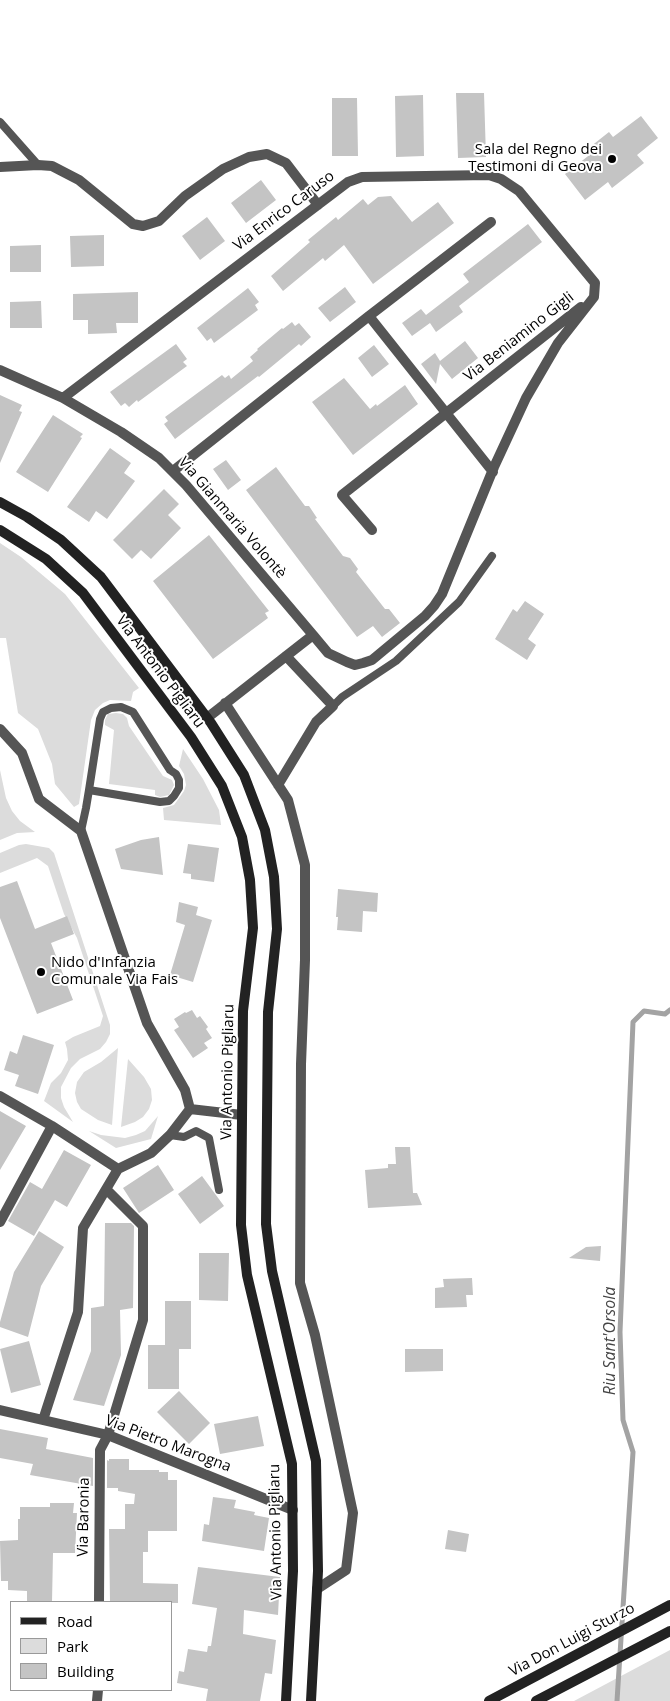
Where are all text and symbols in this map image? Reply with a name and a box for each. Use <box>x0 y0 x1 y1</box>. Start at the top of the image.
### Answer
place label: Sala del Regno dei Testimoni di Geova <box>468 141 602 176</box>
marker: Sala del Regno dei Testimoni di Geova <box>606 153 618 165</box>
street label: Via Enrico Caruso <box>230 167 338 255</box>
street label: Via Beniamino Gigli <box>460 288 578 386</box>
street label: Via Gianmaria Volontè <box>174 453 290 583</box>
street label: Via Antonio Pigliaru <box>112 612 208 732</box>
place label: Nido d'Infanzia Comunale Via Fais <box>51 954 178 989</box>
marker: Nido d'Infanzia Comunale Via Fais <box>35 966 47 978</box>
street label: Via Antonio Pigliaru <box>218 1004 238 1140</box>
water label: Riu Sant'Orsola <box>600 1287 620 1395</box>
street label: Via Pietro Marogna <box>103 1412 233 1476</box>
street label: Via Antonio Pigliaru <box>266 1464 286 1600</box>
street label: Via Baronia <box>74 1477 94 1557</box>
street label: Via Don Luigi Sturzo <box>506 1599 638 1681</box>
legend <box>10 1601 172 1691</box>
text: Road <box>57 1611 93 1631</box>
text: Park <box>57 1636 88 1656</box>
text: Building <box>57 1661 114 1681</box>

